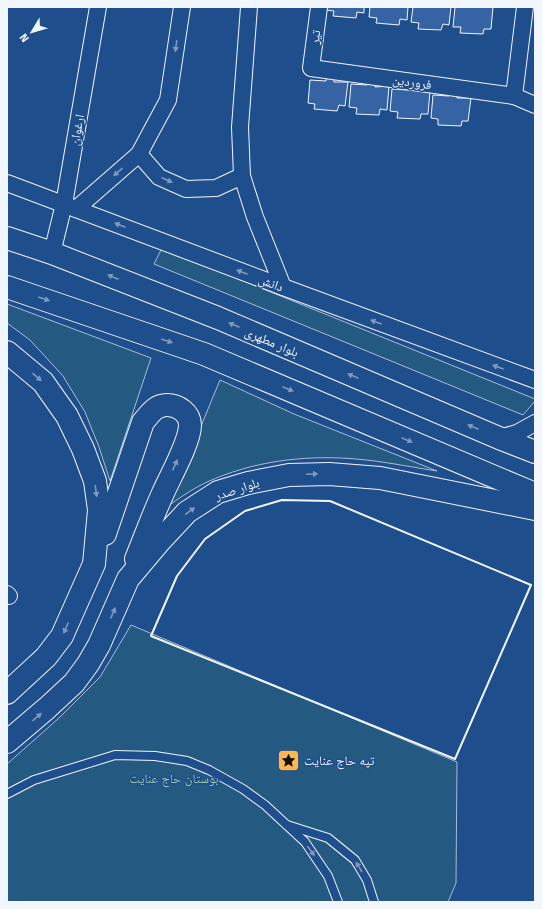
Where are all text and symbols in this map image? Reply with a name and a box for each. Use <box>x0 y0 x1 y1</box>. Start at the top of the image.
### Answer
north arrow <box>12 12 52 52</box>
street label: تیر <box>306 29 324 46</box>
text: N <box>17 31 32 45</box>
one-way arrow <box>173 39 179 52</box>
street label: فروردین <box>391 72 432 93</box>
street label: ارغوان <box>67 113 88 147</box>
one-way arrow <box>113 168 124 177</box>
one-way arrow <box>161 177 173 184</box>
one-way arrow <box>114 222 126 228</box>
one-way arrow <box>235 268 247 274</box>
street label: دانش <box>256 271 285 295</box>
one-way arrow <box>106 274 118 280</box>
one-way arrow <box>38 296 50 302</box>
one-way arrow <box>370 318 382 324</box>
one-way arrow <box>228 322 239 328</box>
street label: بلوار مطهری <box>243 324 301 361</box>
one-way arrow <box>161 338 173 344</box>
one-way arrow <box>492 364 504 370</box>
one-way arrow <box>31 373 42 382</box>
one-way arrow <box>347 373 359 379</box>
one-way arrow <box>282 386 293 392</box>
one-way arrow <box>466 424 478 430</box>
one-way arrow <box>402 437 413 443</box>
one-way arrow <box>172 460 178 471</box>
one-way arrow <box>306 471 318 478</box>
street label: بلوار صدر <box>212 475 261 504</box>
one-way arrow <box>93 485 99 497</box>
one-way arrow <box>185 507 196 515</box>
one-way arrow <box>110 608 116 619</box>
one-way arrow <box>63 623 69 634</box>
one-way arrow <box>32 712 42 721</box>
place icon: تپه حاج عنایت <box>275 747 301 773</box>
place label: تپه حاج عنایت <box>304 753 375 770</box>
park label: بوستان حاج عنایت <box>129 771 219 788</box>
one-way arrow <box>307 846 315 857</box>
one-way arrow <box>355 861 362 872</box>

